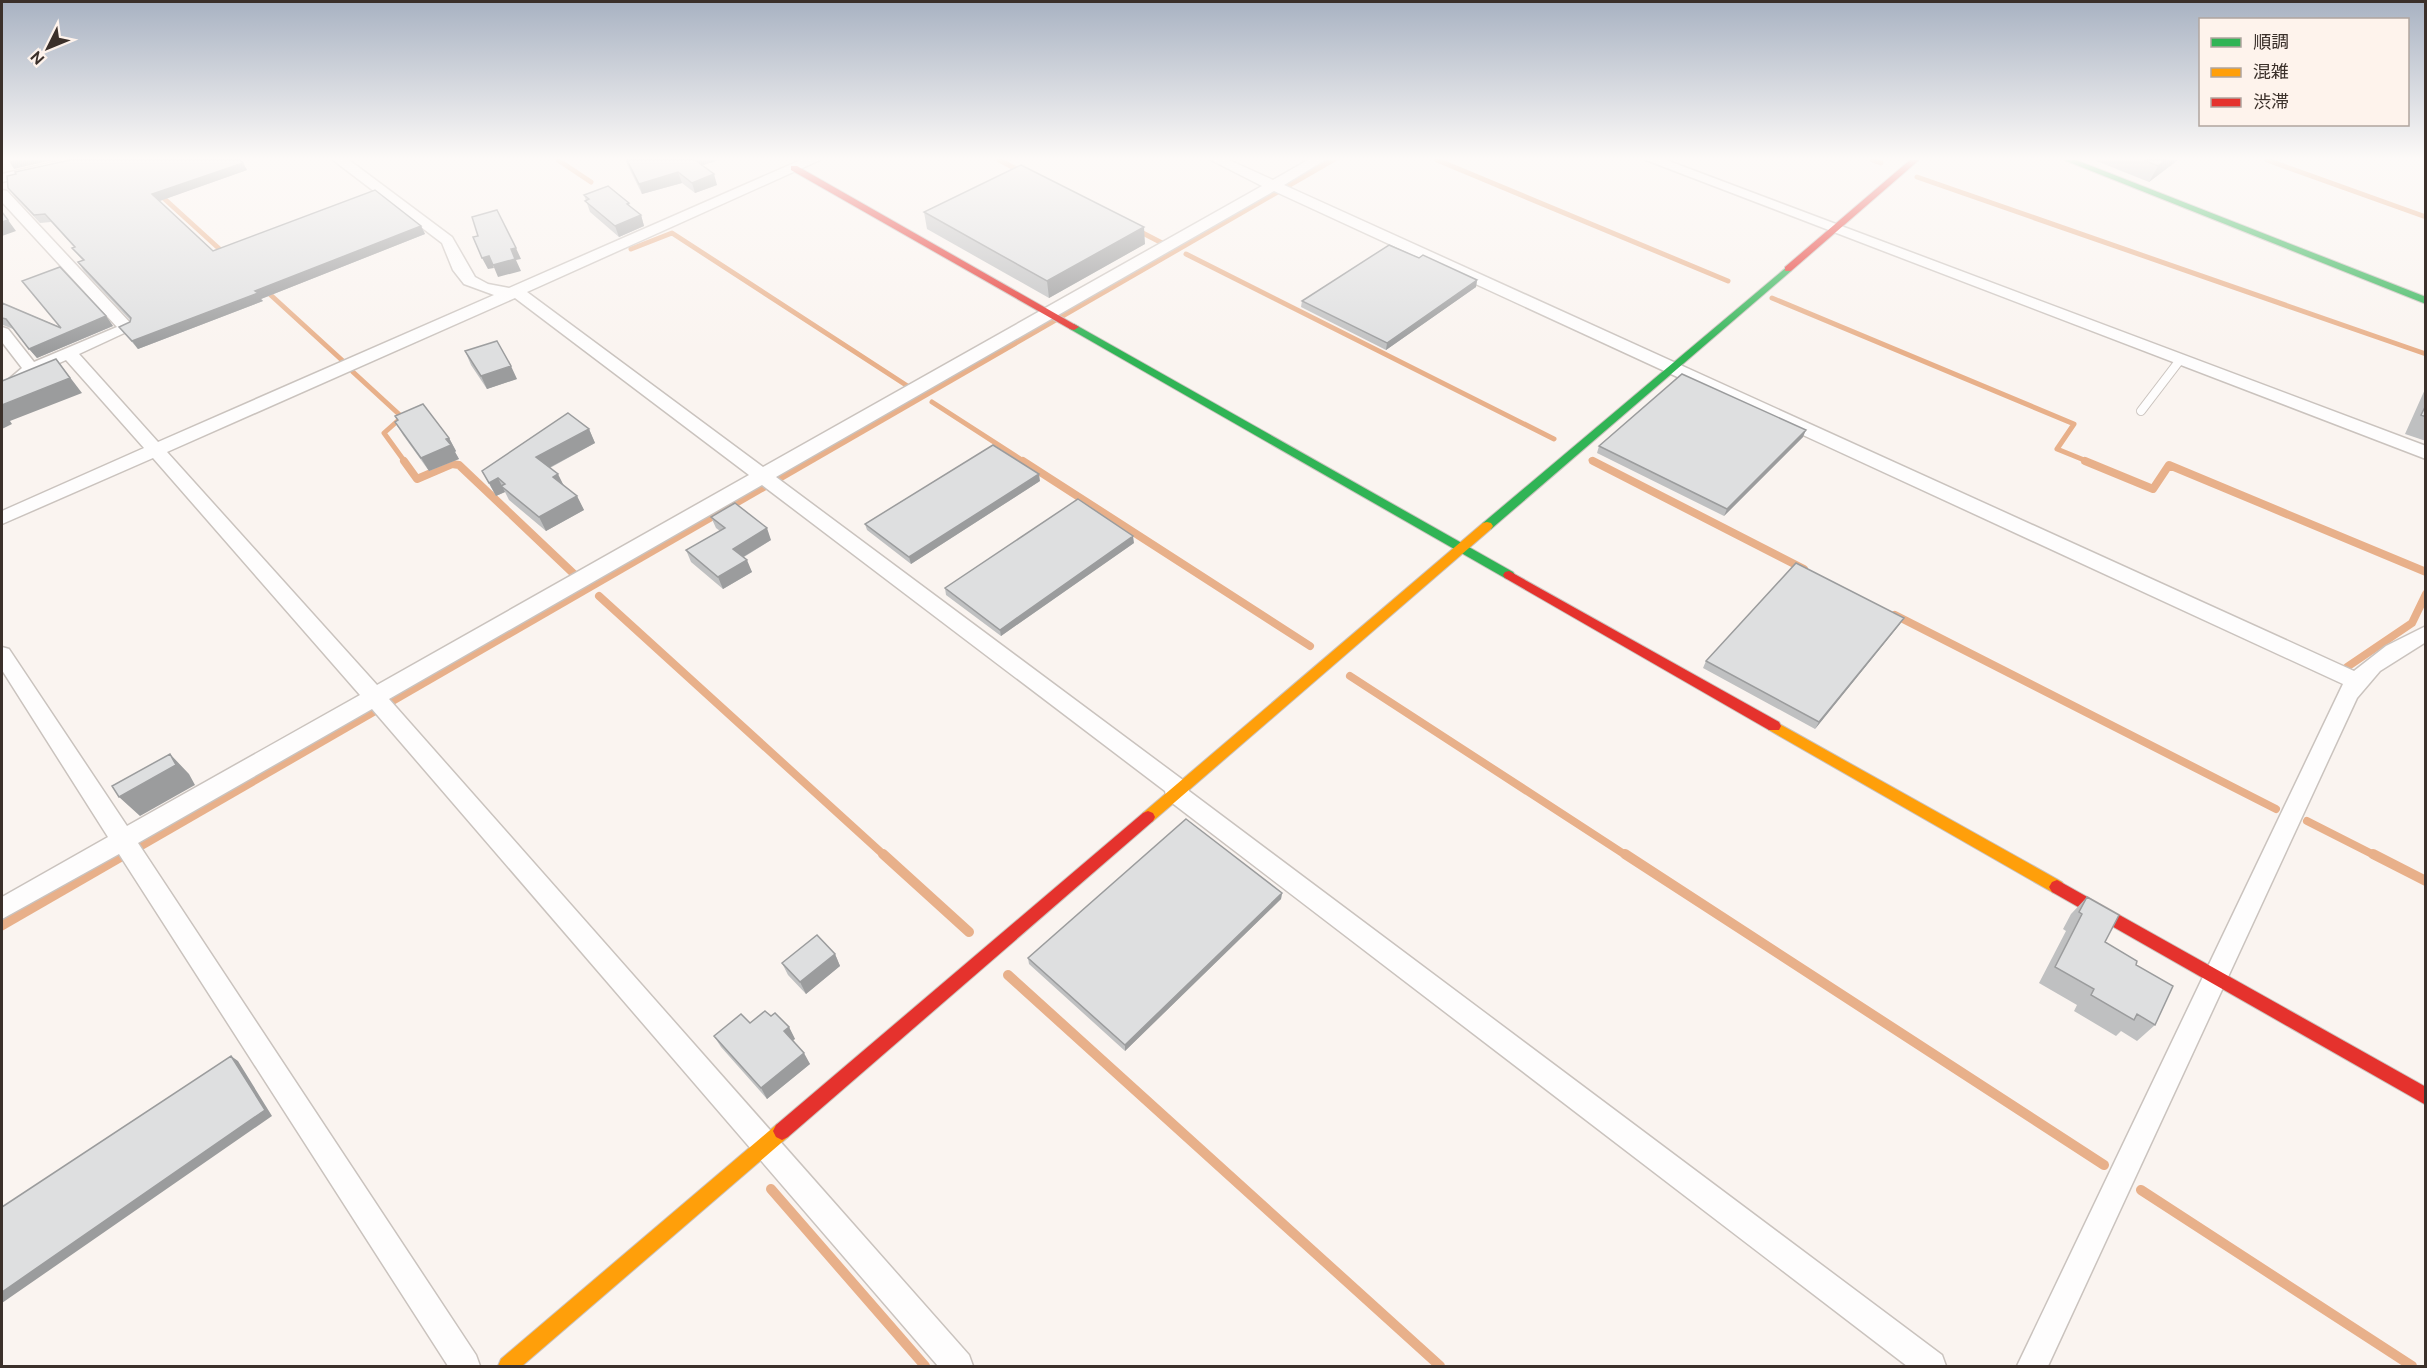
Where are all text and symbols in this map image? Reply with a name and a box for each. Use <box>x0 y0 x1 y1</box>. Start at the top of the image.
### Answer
north arrow <box>18 18 78 78</box>
legend <box>2199 18 2409 126</box>
text: 順調 <box>2253 31 2289 51</box>
text: N <box>26 48 48 69</box>
text: 混雑 <box>2253 61 2289 81</box>
text: 渋滞 <box>2253 91 2289 111</box>

